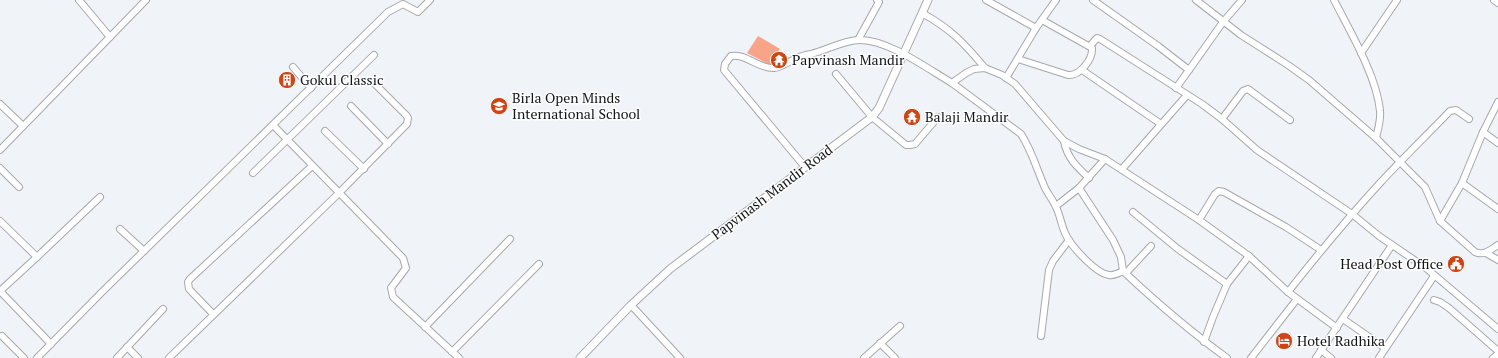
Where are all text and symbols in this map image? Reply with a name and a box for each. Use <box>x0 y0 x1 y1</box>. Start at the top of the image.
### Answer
temple icon: Papvinash Mandir <box>769 50 789 70</box>
place label: Papvinash Mandir <box>792 50 905 69</box>
building icon: Gokul Classic <box>277 70 297 90</box>
place label: Gokul Classic <box>300 70 383 89</box>
place label: Birla Open Minds International School <box>512 88 640 123</box>
school or university icon: Birla Open Minds International School <box>489 96 509 116</box>
temple icon: Balaji Mandir <box>902 107 922 127</box>
place label: Balaji Mandir <box>925 107 1009 126</box>
street label: Papvinash Mandir Road <box>707 140 836 243</box>
place label: Head Post Office <box>1340 254 1443 273</box>
public building icon: Head Post Office <box>1446 254 1466 274</box>
hotel icon: Hotel Radhika <box>1274 331 1294 351</box>
place label: Hotel Radhika <box>1297 331 1385 350</box>

